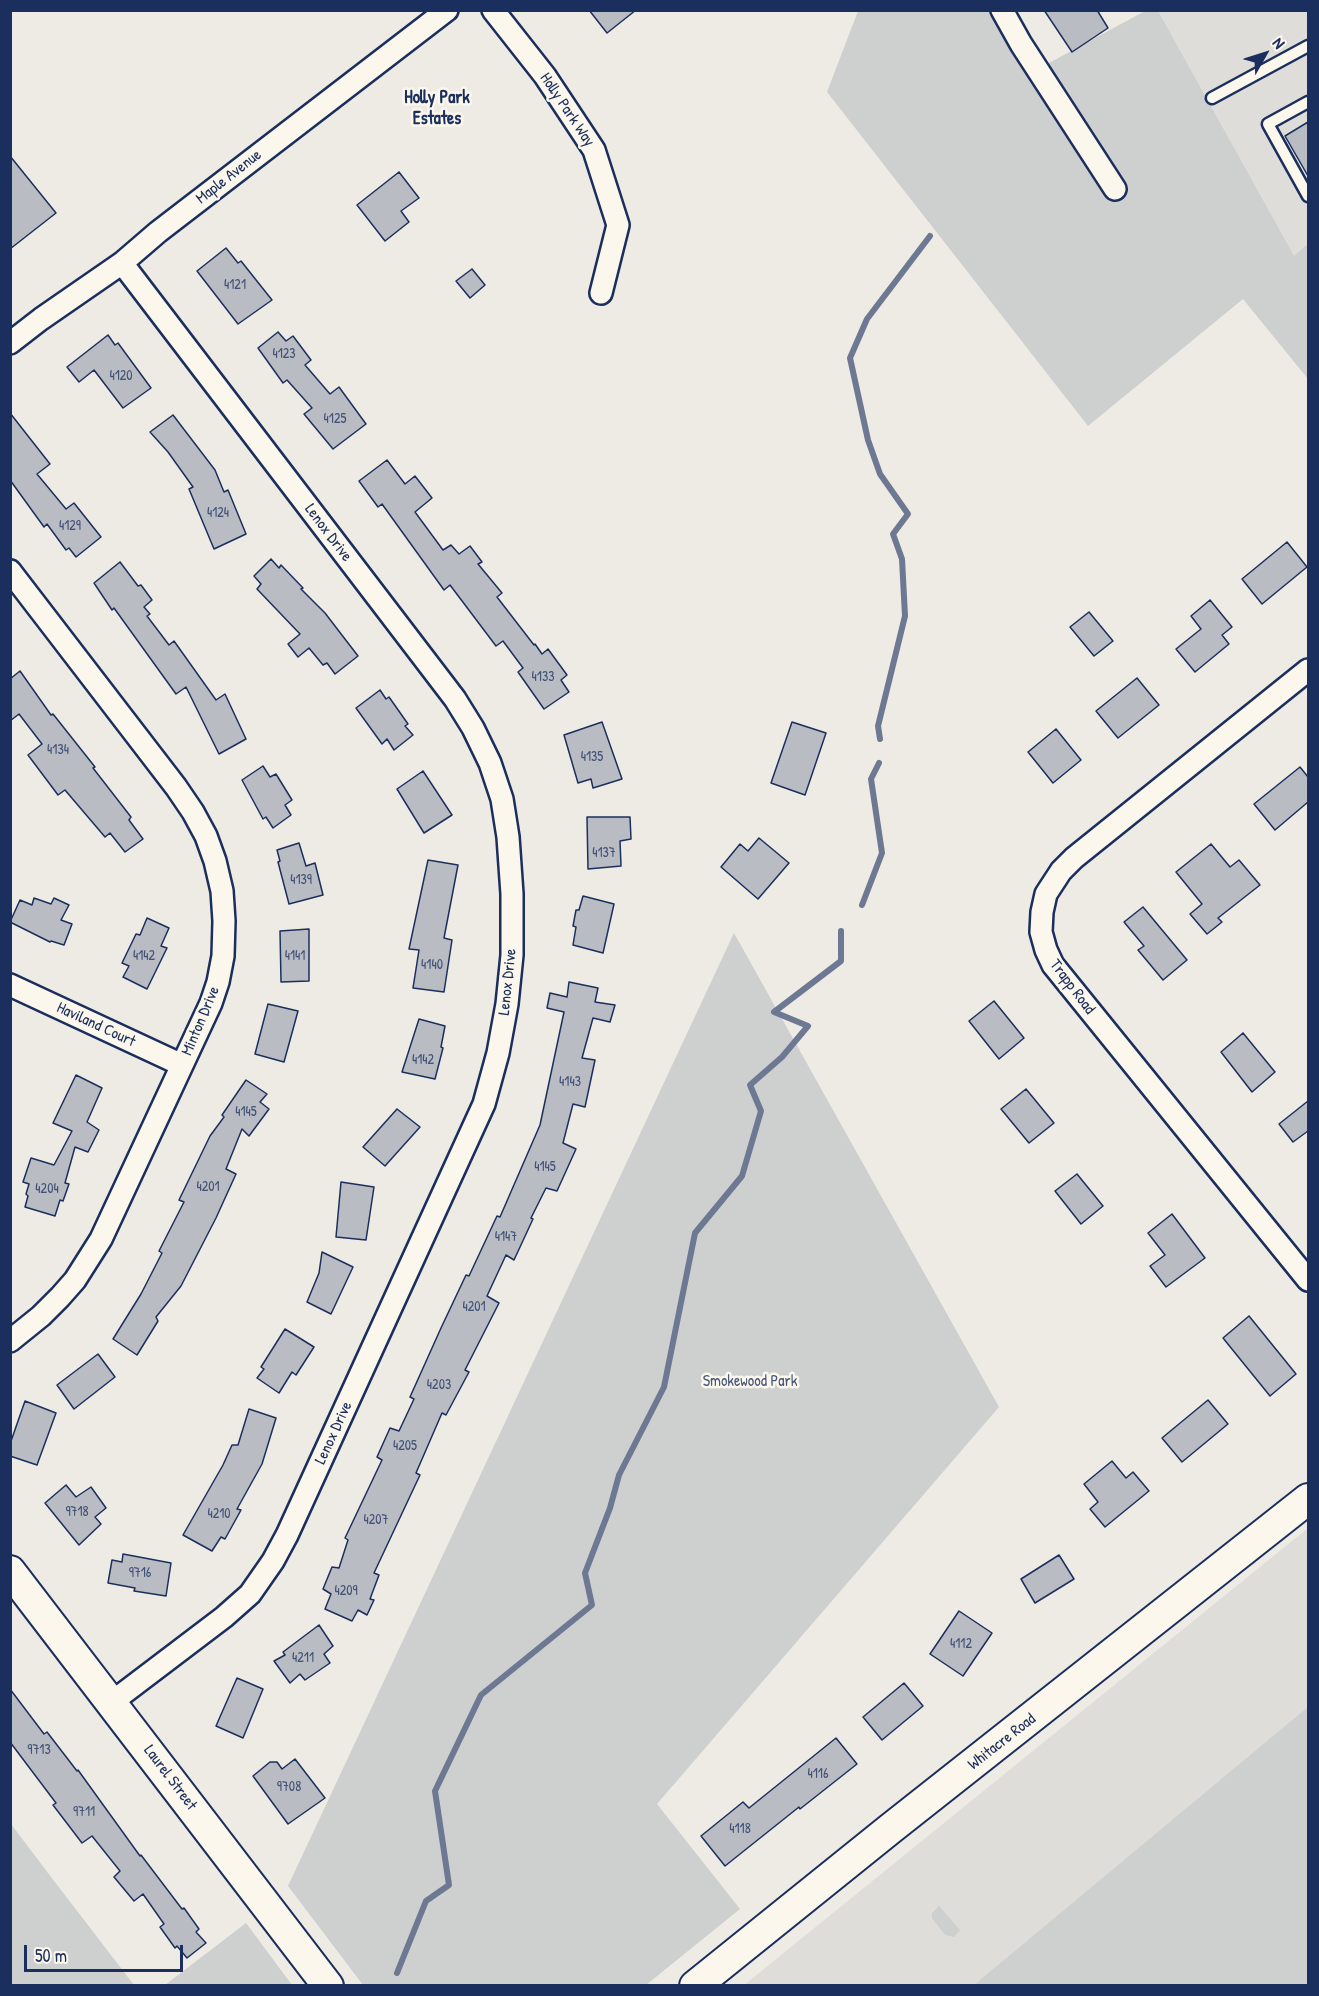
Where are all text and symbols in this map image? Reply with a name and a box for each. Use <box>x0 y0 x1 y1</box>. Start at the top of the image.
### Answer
north arrow <box>1235 24 1295 84</box>
text: N <box>1268 32 1290 53</box>
street label: Holly Park Way <box>535 70 599 150</box>
district label: Holly Park Estates <box>404 87 470 130</box>
street label: Maple Avenue <box>193 146 265 208</box>
house number: 4121 <box>224 277 246 293</box>
house number: 4123 <box>272 346 296 362</box>
house number: 4120 <box>109 368 133 384</box>
house number: 4125 <box>324 411 346 427</box>
street label: Lenox Drive <box>300 500 356 566</box>
house number: 4124 <box>207 505 229 521</box>
house number: 4129 <box>59 518 81 534</box>
house number: 4133 <box>532 669 554 685</box>
house number: 4134 <box>47 742 69 758</box>
house number: 4135 <box>581 749 603 765</box>
house number: 4137 <box>592 845 616 861</box>
house number: 4139 <box>290 872 312 888</box>
house number: 4142 <box>133 948 155 964</box>
house number: 4141 <box>285 948 305 964</box>
street label: Lenox Drive <box>495 948 521 1016</box>
street label: Trapp Road <box>1045 956 1099 1018</box>
house number: 4140 <box>421 957 443 973</box>
street label: Minton Drive <box>178 984 224 1058</box>
street label: Haviland Court <box>54 998 138 1052</box>
house number: 4142 <box>412 1052 434 1068</box>
house number: 4143 <box>559 1074 581 1090</box>
house number: 4145 <box>235 1104 257 1120</box>
house number: 4145 <box>534 1159 556 1175</box>
house number: 4201 <box>196 1179 220 1195</box>
house number: 4204 <box>35 1181 59 1197</box>
house number: 4147 <box>495 1229 517 1245</box>
house number: 4201 <box>462 1299 486 1315</box>
park label: Smokewood Park <box>703 1372 797 1392</box>
house number: 4203 <box>427 1377 451 1393</box>
street label: Lenox Drive <box>311 1399 357 1467</box>
house number: 4205 <box>393 1438 417 1454</box>
house number: 9718 <box>65 1504 89 1520</box>
house number: 4210 <box>207 1506 231 1522</box>
house number: 4207 <box>363 1512 389 1528</box>
house number: 9716 <box>129 1565 151 1581</box>
house number: 4209 <box>334 1583 358 1599</box>
house number: 4112 <box>950 1636 972 1652</box>
house number: 4211 <box>292 1650 314 1666</box>
street label: Whitacre Road <box>964 1710 1040 1774</box>
house number: 9713 <box>27 1742 51 1758</box>
street label: Laurel Street <box>139 1742 201 1814</box>
house number: 4116 <box>808 1766 828 1782</box>
house number: 9708 <box>277 1779 301 1795</box>
house number: 9711 <box>73 1804 95 1820</box>
house number: 4118 <box>729 1821 751 1837</box>
scale bar <box>27 1933 186 1971</box>
text: 50 m <box>35 1943 67 1968</box>

